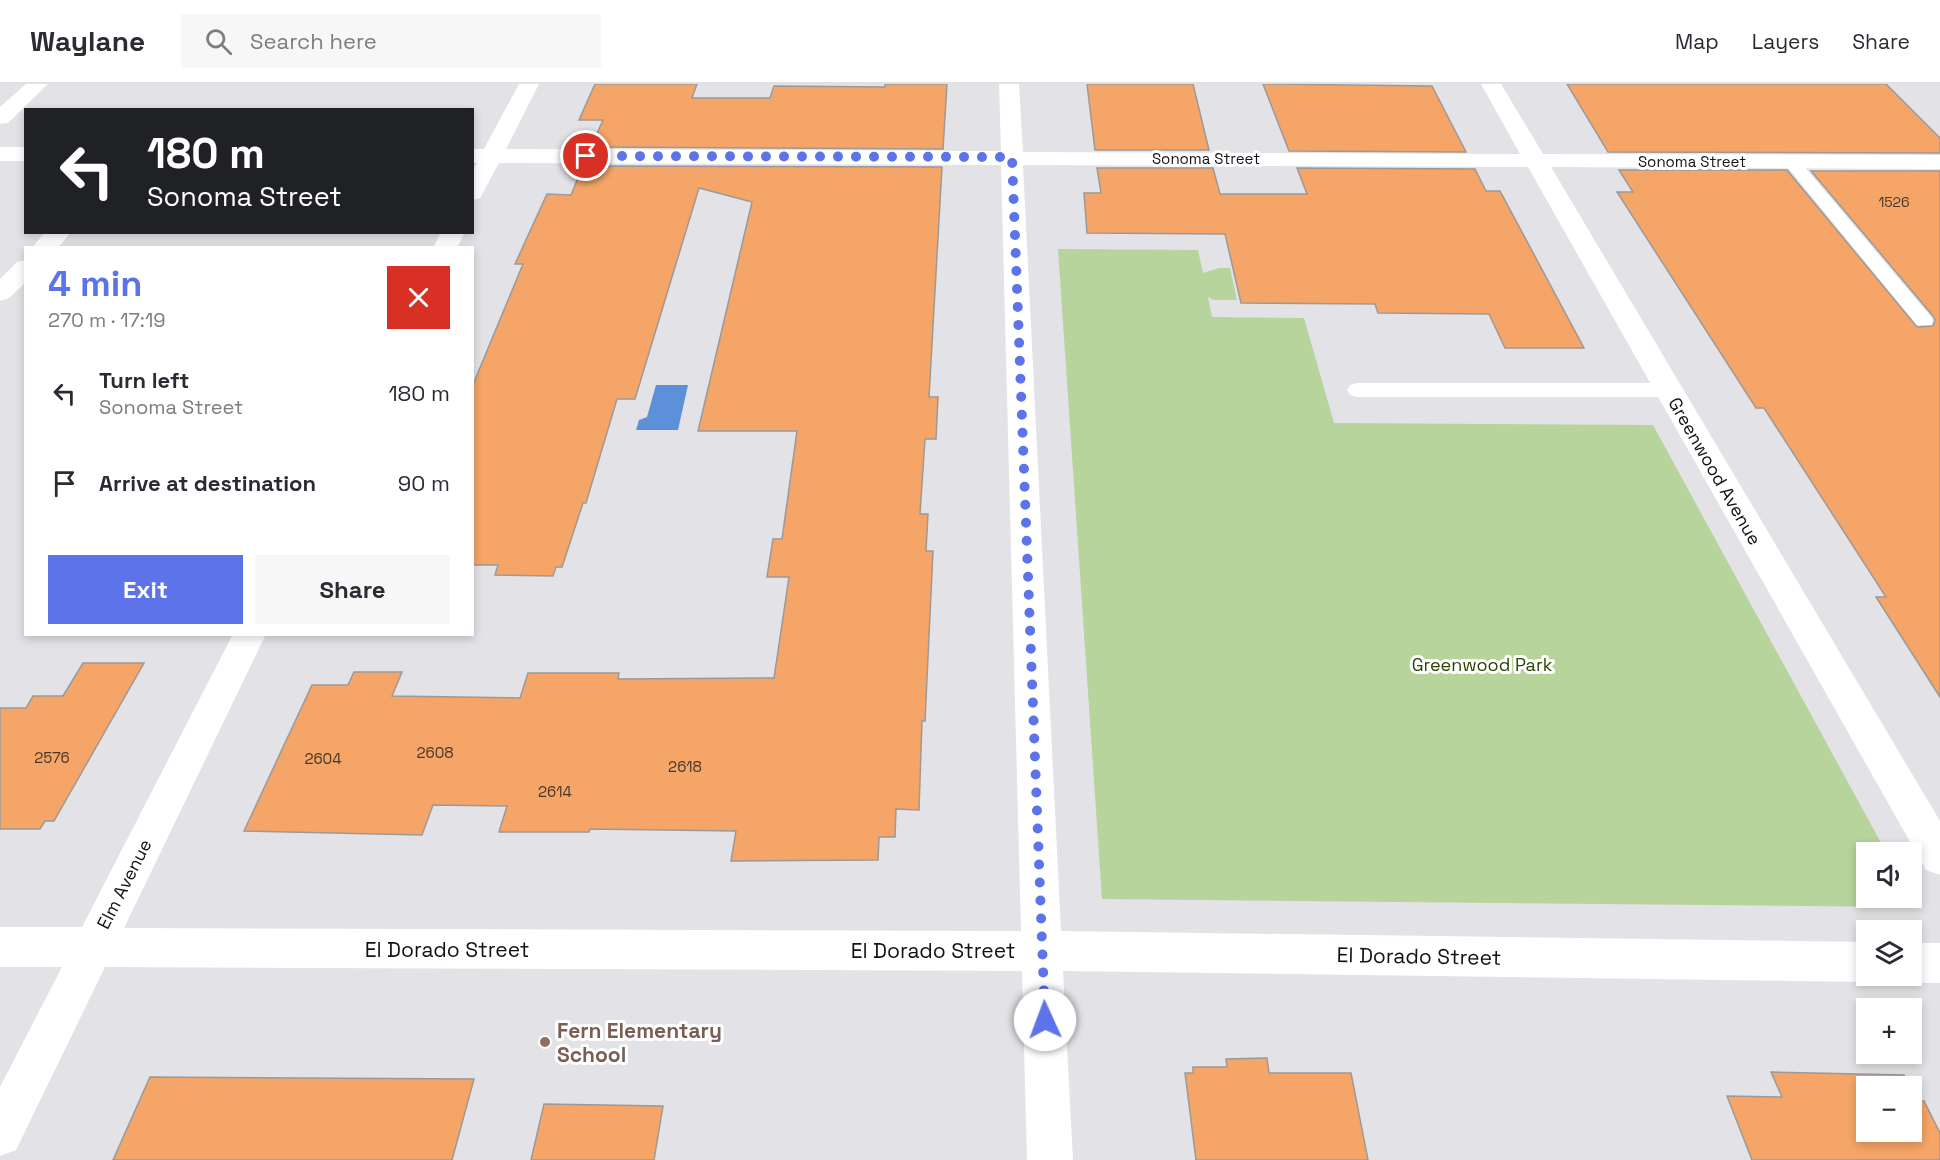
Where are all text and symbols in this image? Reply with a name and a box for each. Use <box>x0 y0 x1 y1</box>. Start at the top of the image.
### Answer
search box <box>181 14 601 68</box>
text: Waylane <box>30 23 145 59</box>
icon: search <box>202 25 235 58</box>
text: Search here <box>250 27 377 55</box>
text: Map <box>1675 28 1719 55</box>
text: Layers <box>1752 28 1819 55</box>
text: Share <box>1852 28 1910 55</box>
text: 180 m <box>147 127 265 180</box>
pin <box>560 130 611 181</box>
icon: left <box>48 132 126 210</box>
icon: arrive <box>569 139 602 172</box>
street label: Sonoma Street <box>1152 149 1260 168</box>
street label: Sonoma Street <box>1638 152 1746 171</box>
text: Sonoma Street <box>147 179 342 214</box>
house number: 1526 <box>1878 193 1910 211</box>
text: 4 min <box>48 261 143 307</box>
button: close <box>387 266 450 329</box>
text: 270 m · 17:19 <box>48 307 166 333</box>
text: Turn left <box>99 366 189 394</box>
icon: left <box>48 377 81 410</box>
text: 180 m <box>388 379 450 407</box>
street label: Greenwood Avenue <box>1663 393 1767 549</box>
text: Sonoma Street <box>99 394 243 420</box>
icon: arrive <box>48 467 81 500</box>
text: Arrive at destination <box>99 469 316 497</box>
text: 90 m <box>398 469 450 497</box>
button: Exit <box>48 555 243 624</box>
button: Share <box>255 555 450 624</box>
park label: Greenwood Park <box>1412 653 1553 676</box>
house number: 2608 <box>416 743 454 762</box>
house number: 2576 <box>34 748 70 767</box>
house number: 2604 <box>304 749 342 768</box>
house number: 2618 <box>668 757 702 776</box>
house number: 2614 <box>538 782 572 801</box>
street label: Elm Avenue <box>92 835 156 933</box>
map controls <box>1856 842 1922 1142</box>
button: sound <box>1856 842 1922 908</box>
button: layers <box>1856 920 1922 986</box>
street label: El Dorado Street <box>365 936 529 963</box>
street label: El Dorado Street <box>851 937 1015 964</box>
street label: El Dorado Street <box>1336 941 1502 971</box>
position arrow <box>1013 988 1077 1052</box>
button: + <box>1856 998 1922 1064</box>
place label: Fern Elementary School <box>557 1017 722 1068</box>
marker: Fern Elementary School <box>538 1035 552 1049</box>
button: − <box>1856 1076 1922 1142</box>

